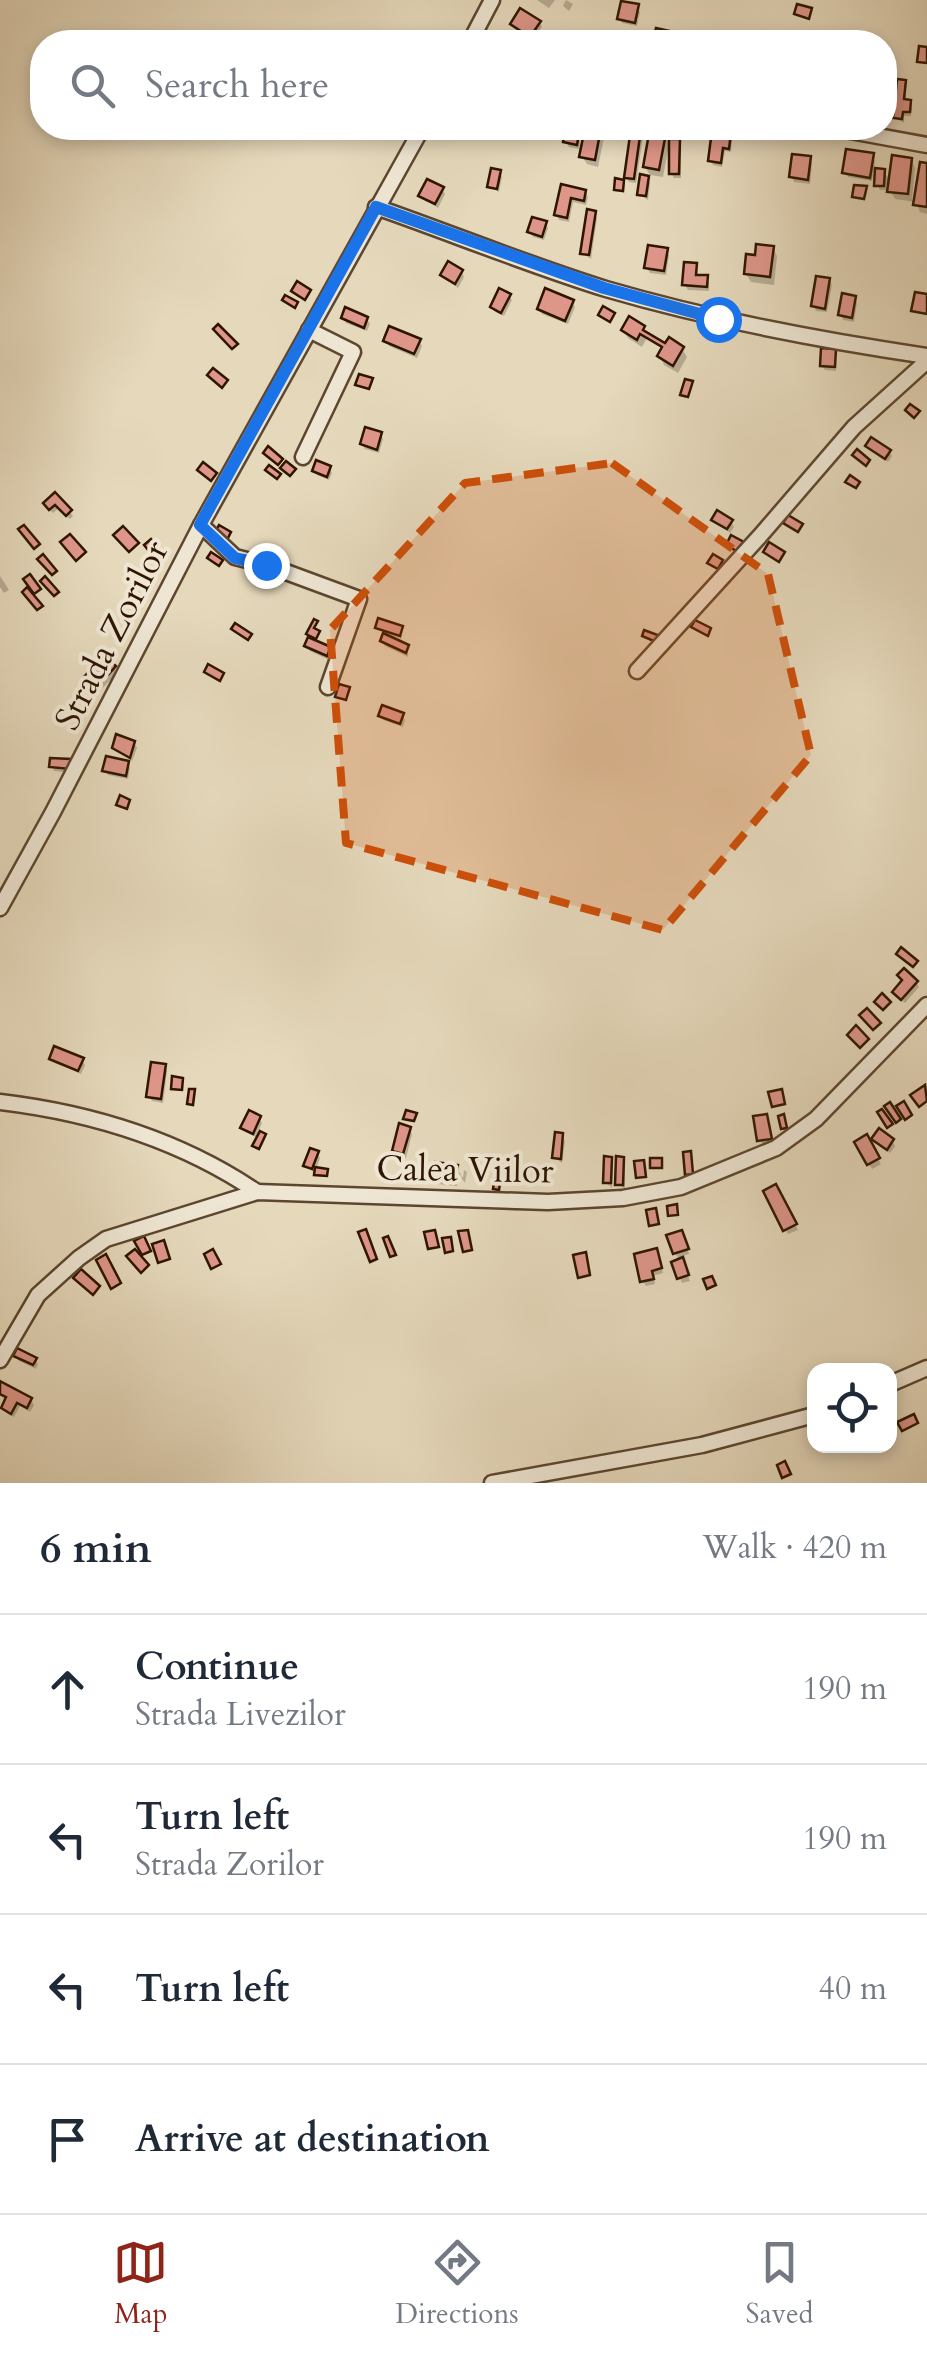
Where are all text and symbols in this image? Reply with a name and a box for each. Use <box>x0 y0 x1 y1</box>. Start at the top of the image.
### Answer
search box <box>30 30 897 140</box>
icon: search <box>65 58 120 113</box>
text: Search here <box>145 59 329 111</box>
route start <box>696 297 742 343</box>
street label: Strada Zorilor <box>44 532 180 738</box>
route end <box>244 543 290 589</box>
street label: Calea Viilor <box>376 1144 554 1196</box>
map controls <box>807 1363 897 1453</box>
button: locate <box>807 1363 897 1453</box>
text: 6 min <box>40 1520 152 1577</box>
text: Walk · 420 m <box>702 1526 887 1570</box>
text: Continue <box>135 1641 299 1693</box>
icon: ahead <box>40 1662 95 1717</box>
text: 190 m <box>802 1667 887 1711</box>
text: Strada Livezilor <box>135 1693 346 1737</box>
text: Turn left <box>135 1791 289 1843</box>
icon: left <box>40 1812 95 1867</box>
text: 190 m <box>802 1817 887 1861</box>
text: Strada Zorilor <box>135 1843 324 1887</box>
icon: left <box>40 1962 95 2017</box>
text: Turn left <box>135 1963 289 2015</box>
text: 40 m <box>819 1967 887 2011</box>
icon: arrive <box>40 2112 95 2167</box>
text: Arrive at destination <box>135 2113 490 2165</box>
tab: Map <box>113 2235 168 2333</box>
tab: Directions <box>395 2235 519 2333</box>
tab: Saved <box>746 2235 814 2333</box>

